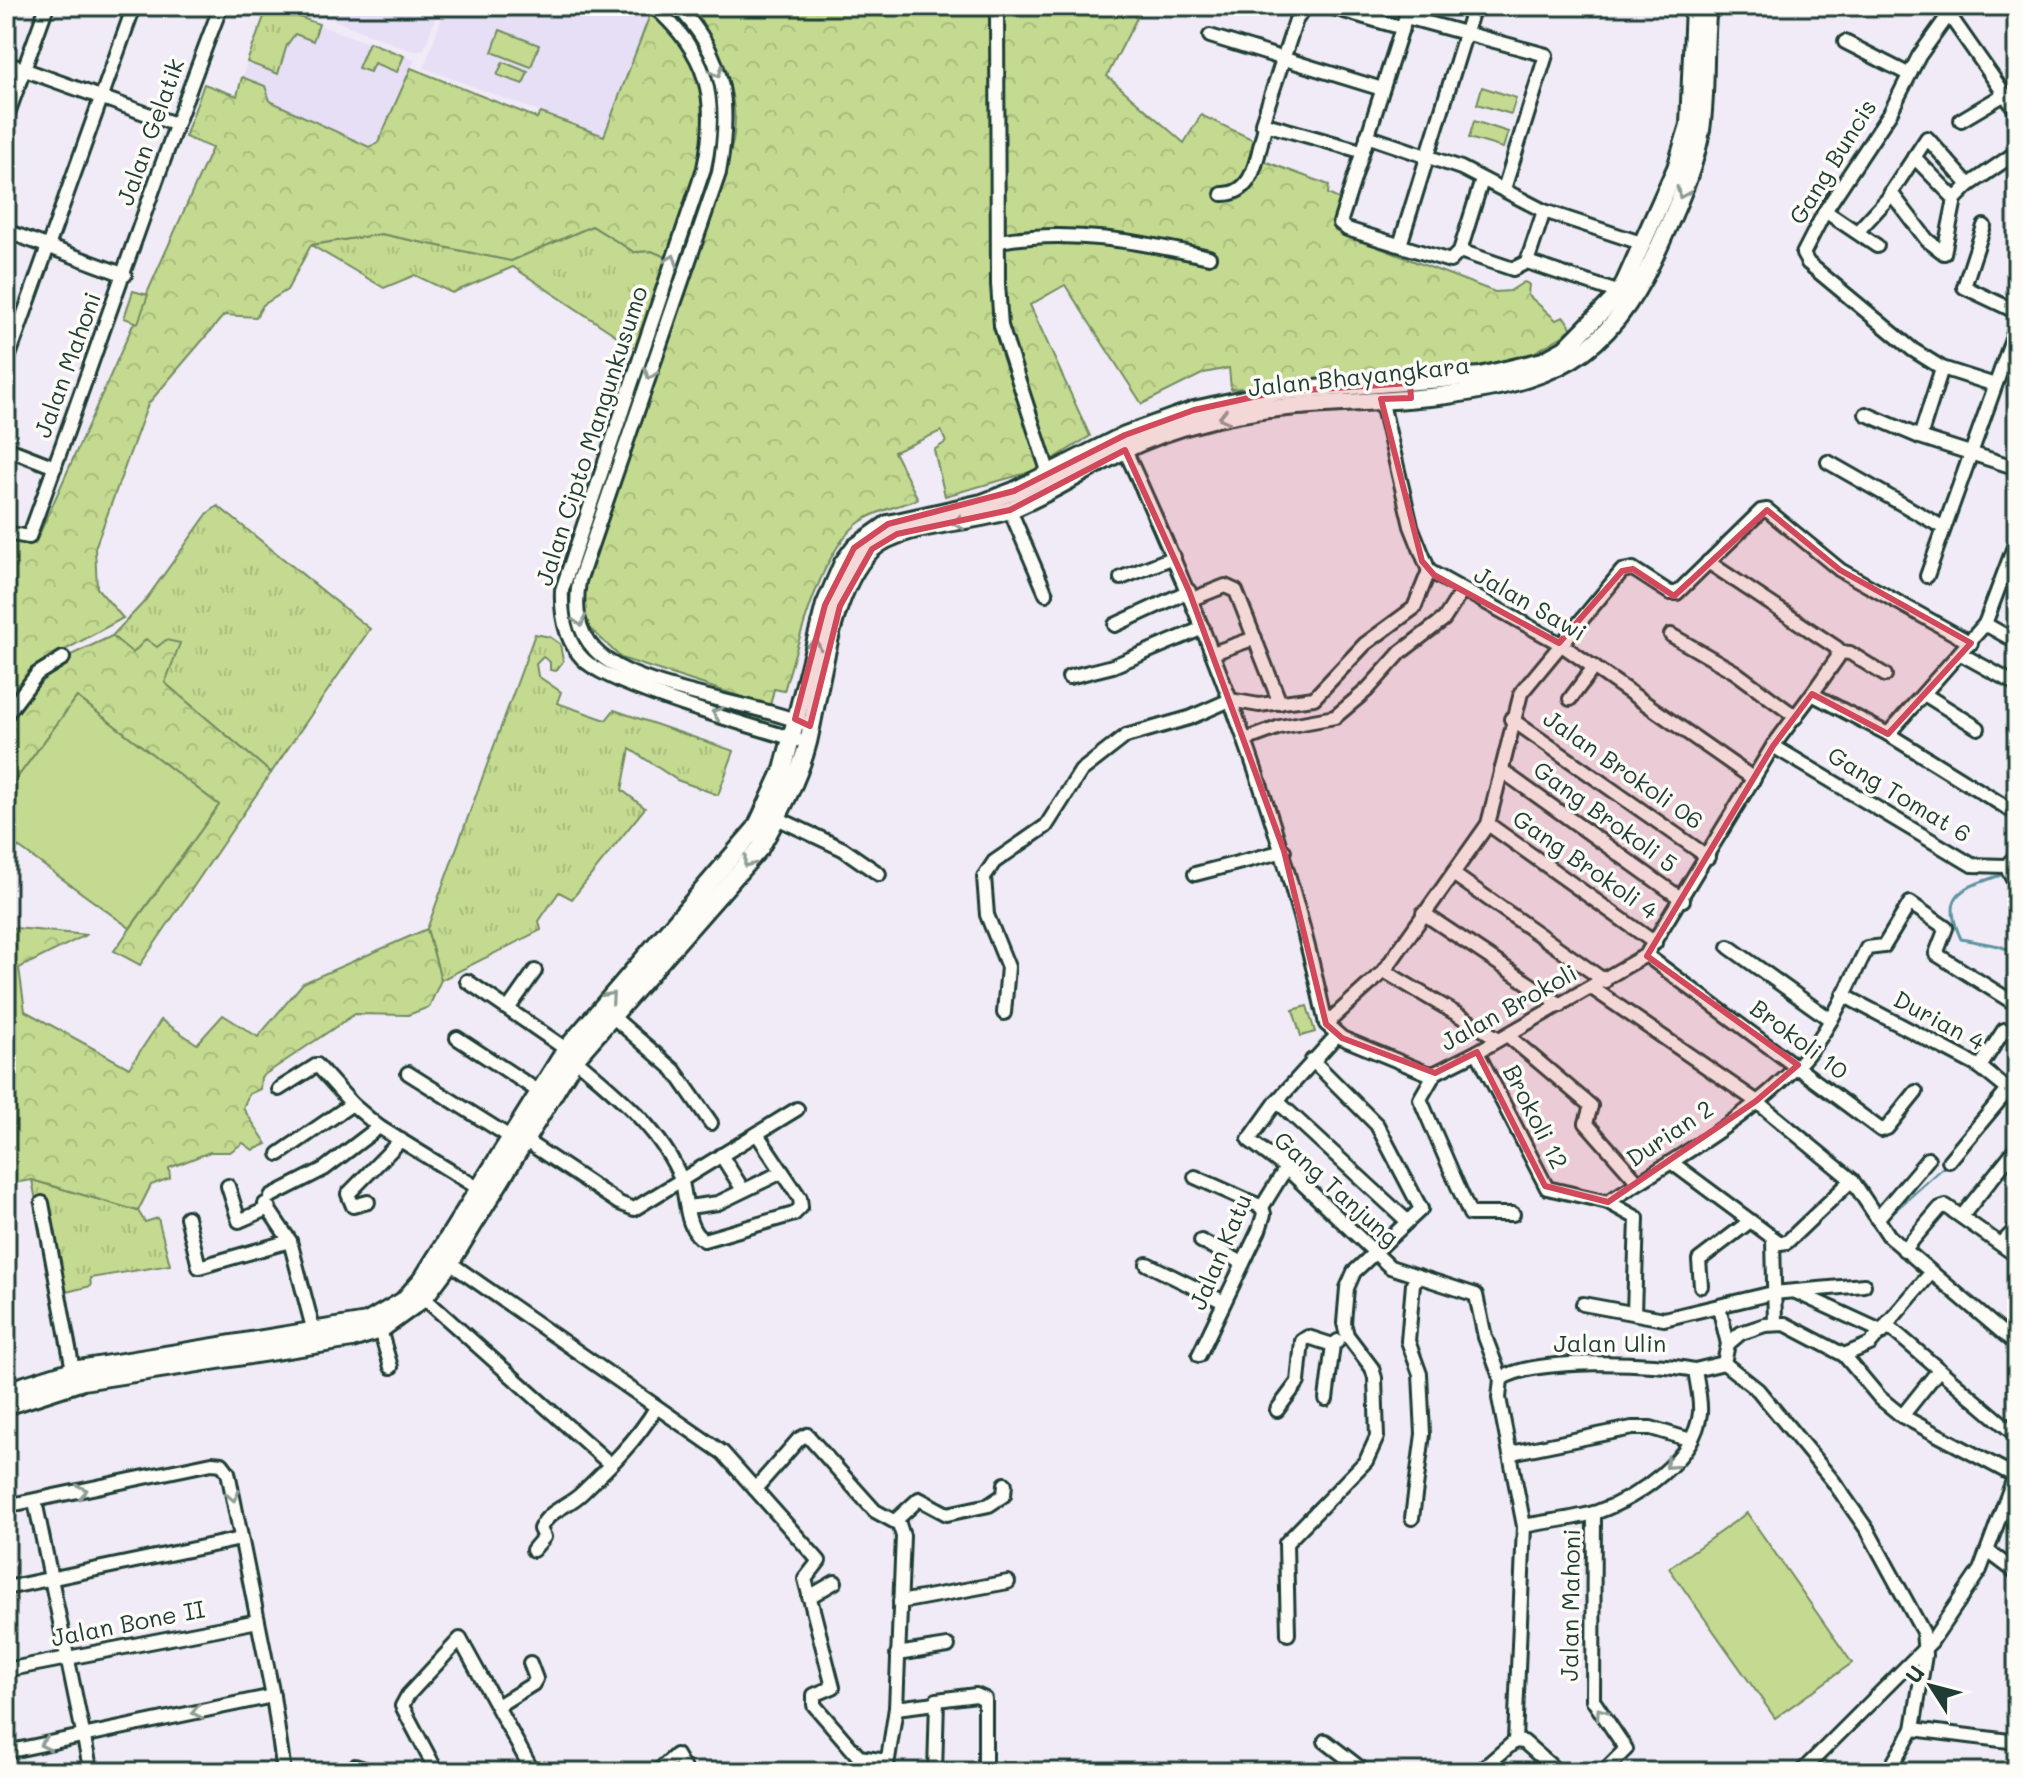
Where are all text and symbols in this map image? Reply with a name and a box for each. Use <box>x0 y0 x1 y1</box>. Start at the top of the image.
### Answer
street label: Jalan Gelatik <box>109 54 191 209</box>
one-way arrow <box>707 64 724 78</box>
street label: Gang Buncis <box>1781 93 1883 230</box>
one-way arrow <box>1676 185 1692 199</box>
one-way arrow <box>663 254 679 268</box>
street label: Jalan Cipto Mangunkusumo <box>527 282 654 589</box>
street label: Jalan Mahoni <box>26 287 107 441</box>
street label: Jalan Bhayangkara <box>1246 348 1471 403</box>
one-way arrow <box>644 366 660 380</box>
one-way arrow <box>1217 408 1231 425</box>
one-way arrow <box>951 514 965 531</box>
street label: Jalan Sawi <box>1469 558 1592 647</box>
one-way arrow <box>571 614 587 627</box>
one-way arrow <box>806 638 822 652</box>
street label: Jalan Brokoli 06 <box>1538 702 1710 836</box>
one-way arrow <box>710 707 724 723</box>
street label: Gang Tomat 6 <box>1822 739 1977 849</box>
street label: Gang Brokoli 5 <box>1528 753 1684 879</box>
street label: Gang Brokoli 4 <box>1507 802 1665 925</box>
one-way arrow <box>743 853 758 868</box>
street label: Jalan Brokoli <box>1434 956 1582 1057</box>
street label: Durian 4 <box>1889 983 1991 1057</box>
one-way arrow <box>600 992 615 1007</box>
street label: Brokoli 10 <box>1745 992 1855 1086</box>
street label: Brokoli 12 <box>1497 1059 1576 1174</box>
street label: Durian 2 <box>1620 1092 1719 1173</box>
street label: Gang Tanjung <box>1268 1124 1406 1252</box>
street label: Jalan Katu <box>1181 1189 1258 1314</box>
street label: Jalan Ulin <box>1554 1327 1666 1358</box>
one-way arrow <box>1664 1455 1679 1469</box>
one-way arrow <box>76 1483 89 1500</box>
one-way arrow <box>223 1489 240 1502</box>
street label: Jalan Mahoni <box>1553 1528 1586 1682</box>
street label: Jalan Bone II <box>48 1592 207 1653</box>
north arrow <box>1891 1646 1971 1726</box>
text: U <box>1898 1659 1931 1689</box>
one-way arrow <box>191 1703 204 1720</box>
one-way arrow <box>1596 1707 1611 1721</box>
one-way arrow <box>39 1735 52 1752</box>

